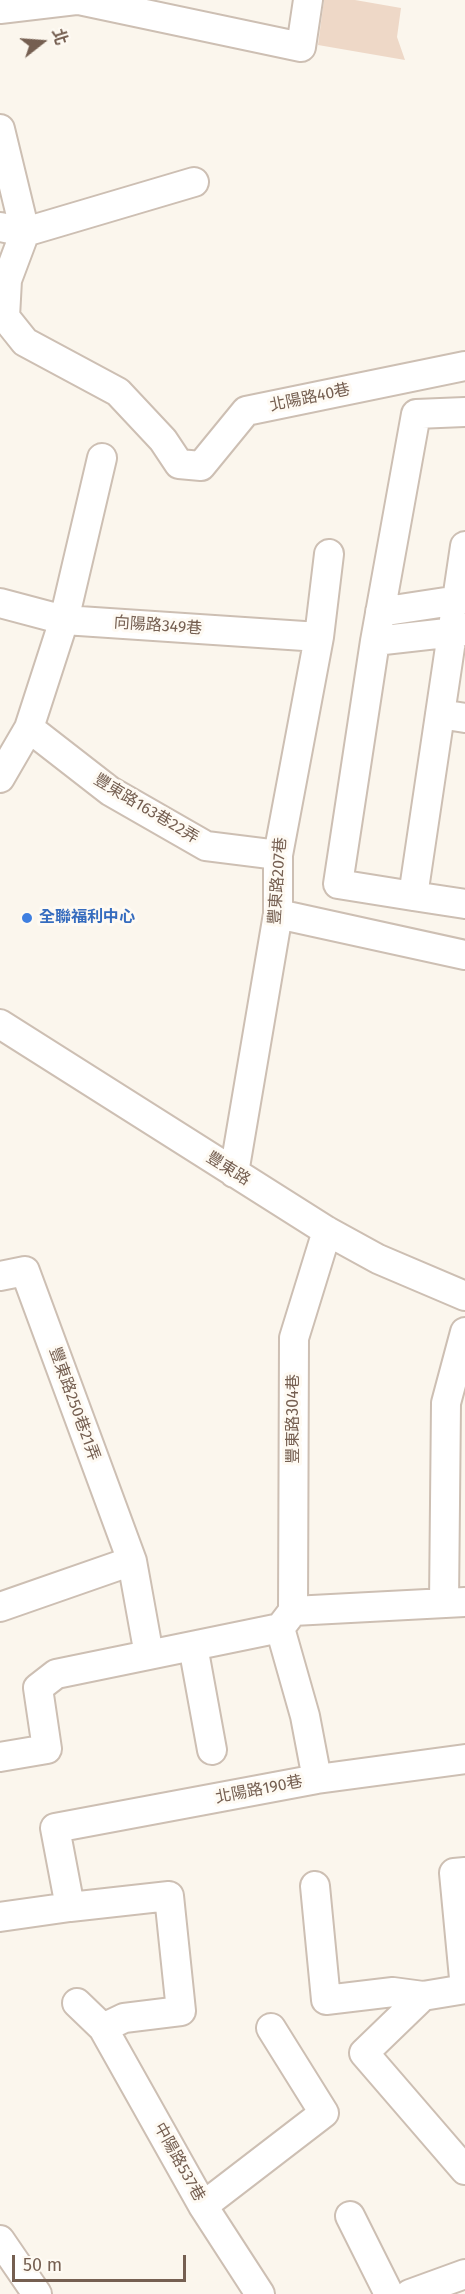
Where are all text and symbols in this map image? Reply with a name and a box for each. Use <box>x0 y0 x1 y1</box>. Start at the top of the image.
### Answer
north arrow <box>12 12 72 72</box>
text: 北 <box>48 26 71 47</box>
street label: 北陽路40巷 <box>268 380 352 416</box>
street label: 向陽路349巷 <box>113 613 203 639</box>
street label: 豐東路163巷22弄 <box>90 770 202 848</box>
street label: 豐東路207巷 <box>265 837 291 925</box>
place label: 全聯福利中心 <box>39 908 135 928</box>
marker: 全聯福利中心 <box>20 911 34 925</box>
street label: 豐東路 <box>203 1148 253 1190</box>
street label: 豐東路250巷21弄 <box>45 1345 103 1463</box>
street label: 豐東路304巷 <box>284 1374 304 1464</box>
street label: 北陽路190巷 <box>214 1772 304 1808</box>
street label: 中陽路537巷 <box>150 2119 208 2205</box>
scale bar <box>15 2243 189 2281</box>
text: 50 m <box>23 2254 62 2276</box>

